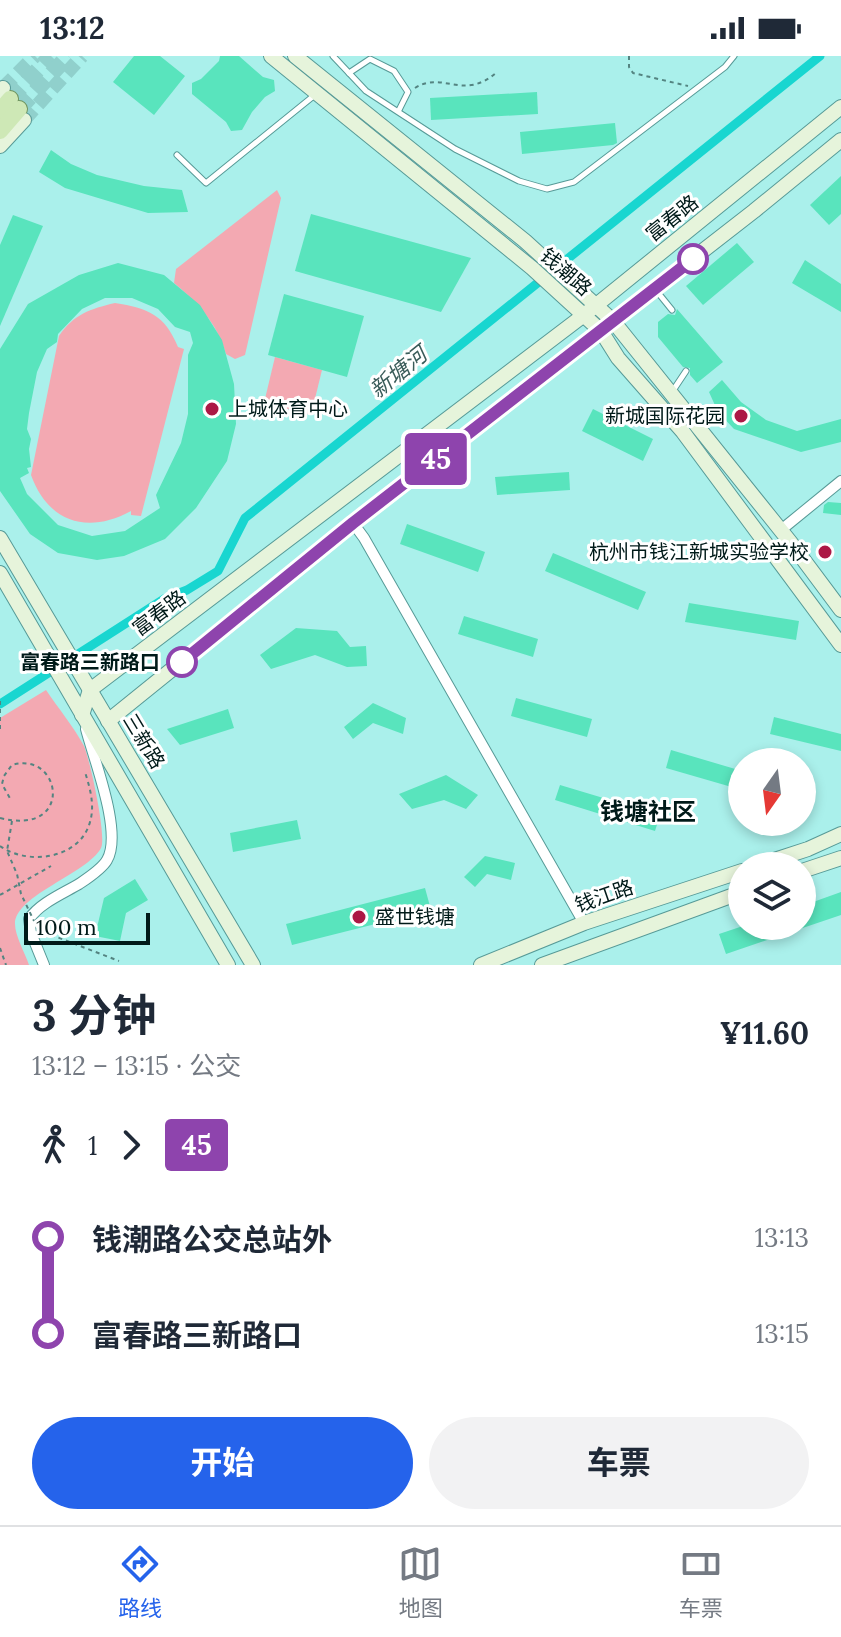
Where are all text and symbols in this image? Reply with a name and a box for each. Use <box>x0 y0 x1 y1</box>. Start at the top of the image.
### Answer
text: 13:12 <box>40 9 105 47</box>
street label: 富春路 <box>641 189 703 246</box>
street label: 钱潮路 <box>535 243 597 301</box>
unlabelled marker <box>678 244 708 274</box>
water label: 新塘河 <box>364 338 436 404</box>
place label: 上城体育中心 <box>228 396 348 421</box>
marker: 上城体育中心 <box>203 400 221 418</box>
place label: 新城国际花园 <box>605 403 725 428</box>
marker: 新城国际花园 <box>732 407 750 425</box>
line badge: 45 <box>400 433 472 485</box>
text: 45 <box>421 441 451 477</box>
place label: 杭州市钱江新城实验学校 <box>589 539 809 564</box>
marker: 杭州市钱江新城实验学校 <box>816 543 834 561</box>
street label: 富春路 <box>127 585 190 641</box>
marker: 富春路三新路口 <box>167 647 197 677</box>
place label: 富春路三新路口 <box>20 649 160 674</box>
street label: 三新路 <box>118 709 171 773</box>
north arrow <box>728 748 816 836</box>
map controls <box>728 748 816 940</box>
district label: 钱塘社区 <box>600 796 696 827</box>
button: layers <box>728 852 816 940</box>
street label: 钱江路 <box>571 874 636 917</box>
place label: 盛世钱塘 <box>375 904 455 929</box>
marker: 盛世钱塘 <box>350 908 368 926</box>
scale bar <box>24 909 150 945</box>
text: 100 m <box>36 913 97 941</box>
text: 3 分钟 <box>32 987 156 1043</box>
text: ¥11.60 <box>720 1014 809 1052</box>
text: 13:12 – 13:15 · 公交 <box>32 1049 241 1082</box>
icon: walk <box>32 1123 76 1167</box>
icon: forward <box>109 1123 153 1167</box>
text: 45 <box>181 1127 212 1163</box>
text: 1 <box>88 1129 97 1162</box>
text: 钱潮路公交总站外 <box>92 1220 332 1258</box>
text: 13:13 <box>755 1221 809 1254</box>
text: 富春路三新路口 <box>92 1316 302 1354</box>
text: 13:15 <box>755 1317 809 1350</box>
button: 开始 <box>32 1417 413 1509</box>
button: 车票 <box>429 1417 809 1509</box>
tab: 路线 <box>118 1542 162 1622</box>
tab: 地图 <box>398 1542 443 1622</box>
tab: 车票 <box>679 1542 723 1622</box>

